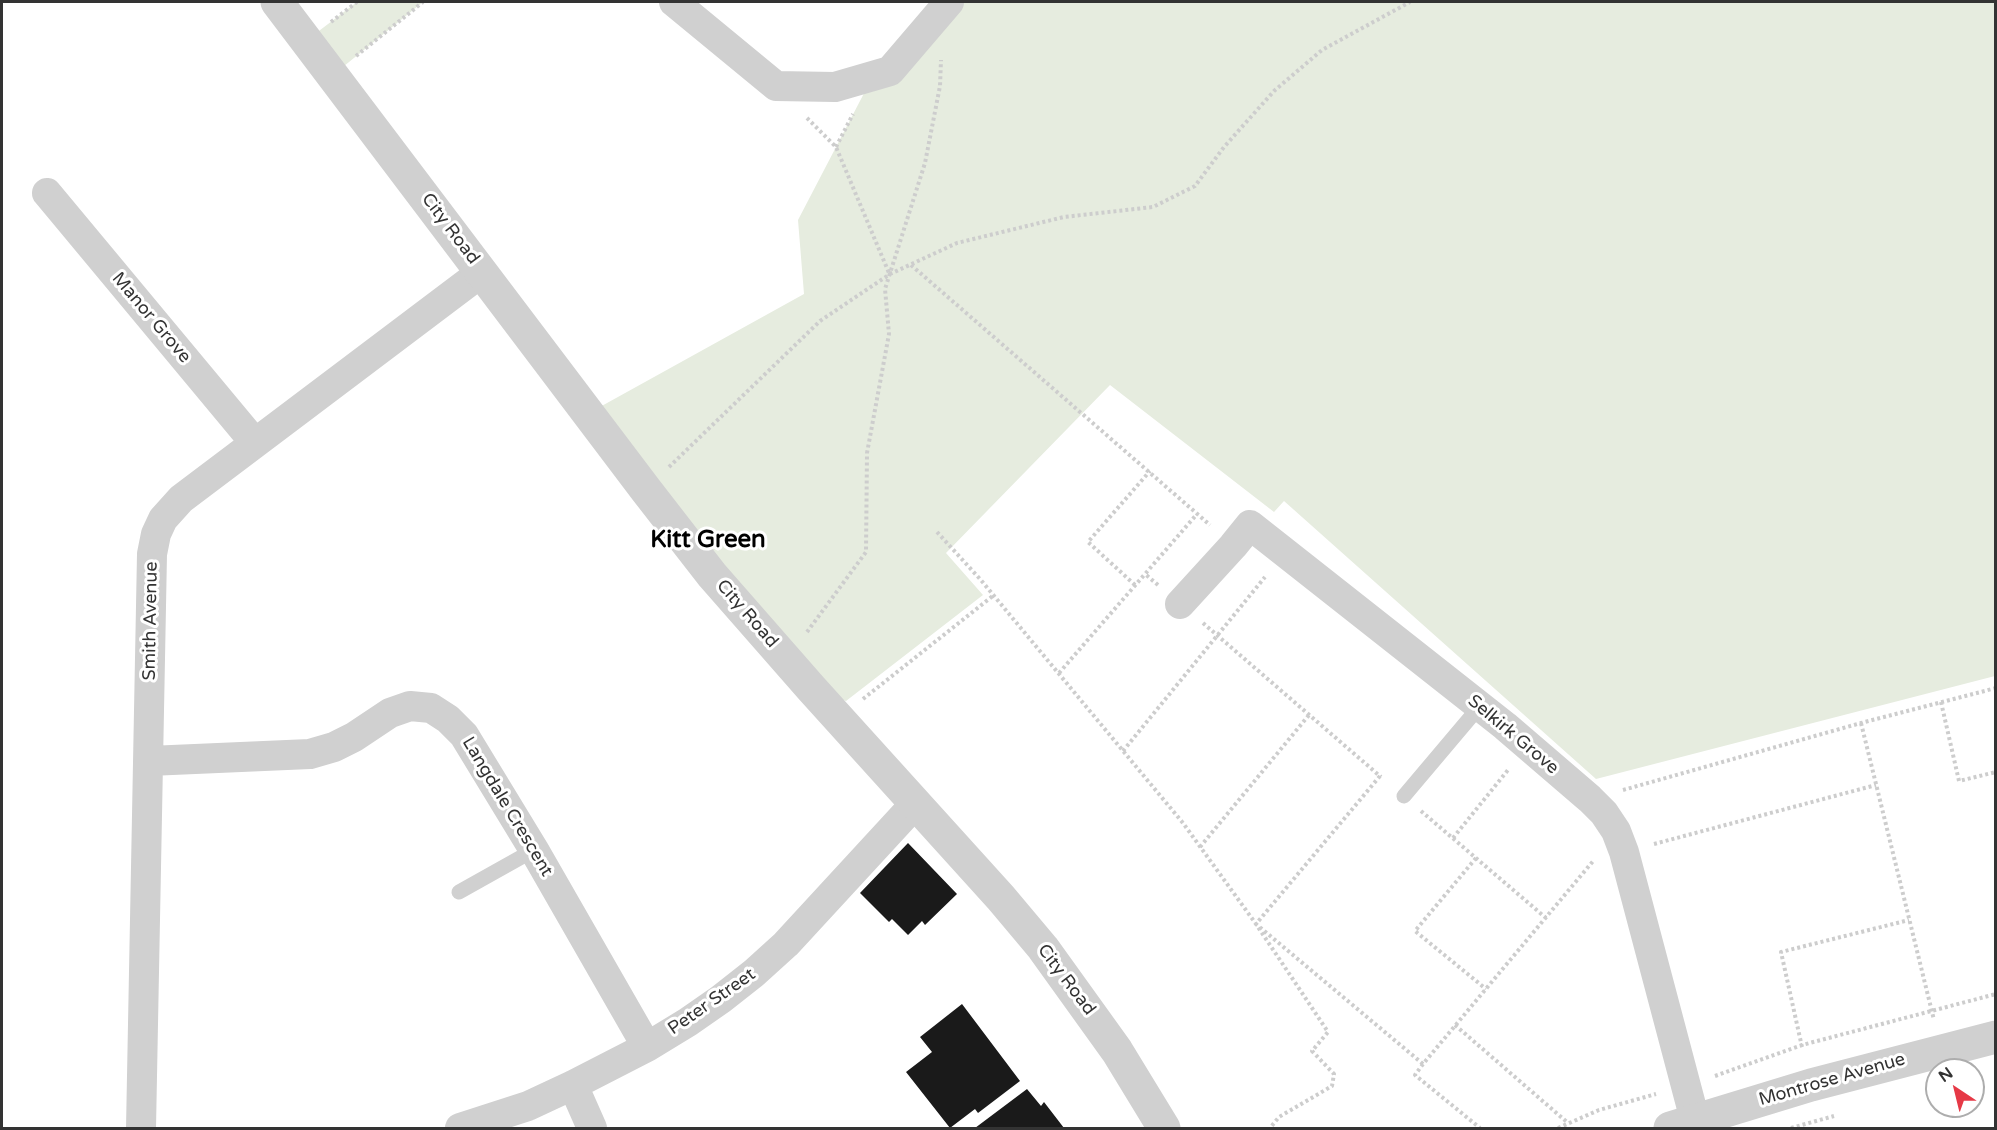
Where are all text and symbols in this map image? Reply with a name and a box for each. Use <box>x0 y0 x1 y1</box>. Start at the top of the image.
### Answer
street label: City Road <box>416 189 484 269</box>
street label: Manor Grove <box>107 268 195 368</box>
district label: Kitt Green <box>650 527 766 555</box>
street label: Smith Avenue <box>139 561 163 681</box>
street label: City Road <box>712 575 782 653</box>
street label: Selkirk Grove <box>1463 691 1563 779</box>
street label: Langdale Crescent <box>457 733 557 881</box>
street label: City Road <box>1032 940 1100 1020</box>
street label: Peter Street <box>664 964 760 1040</box>
street label: Montrose Avenue <box>1756 1049 1908 1111</box>
north arrow <box>1925 1058 1985 1118</box>
text: N <box>1935 1063 1957 1087</box>

